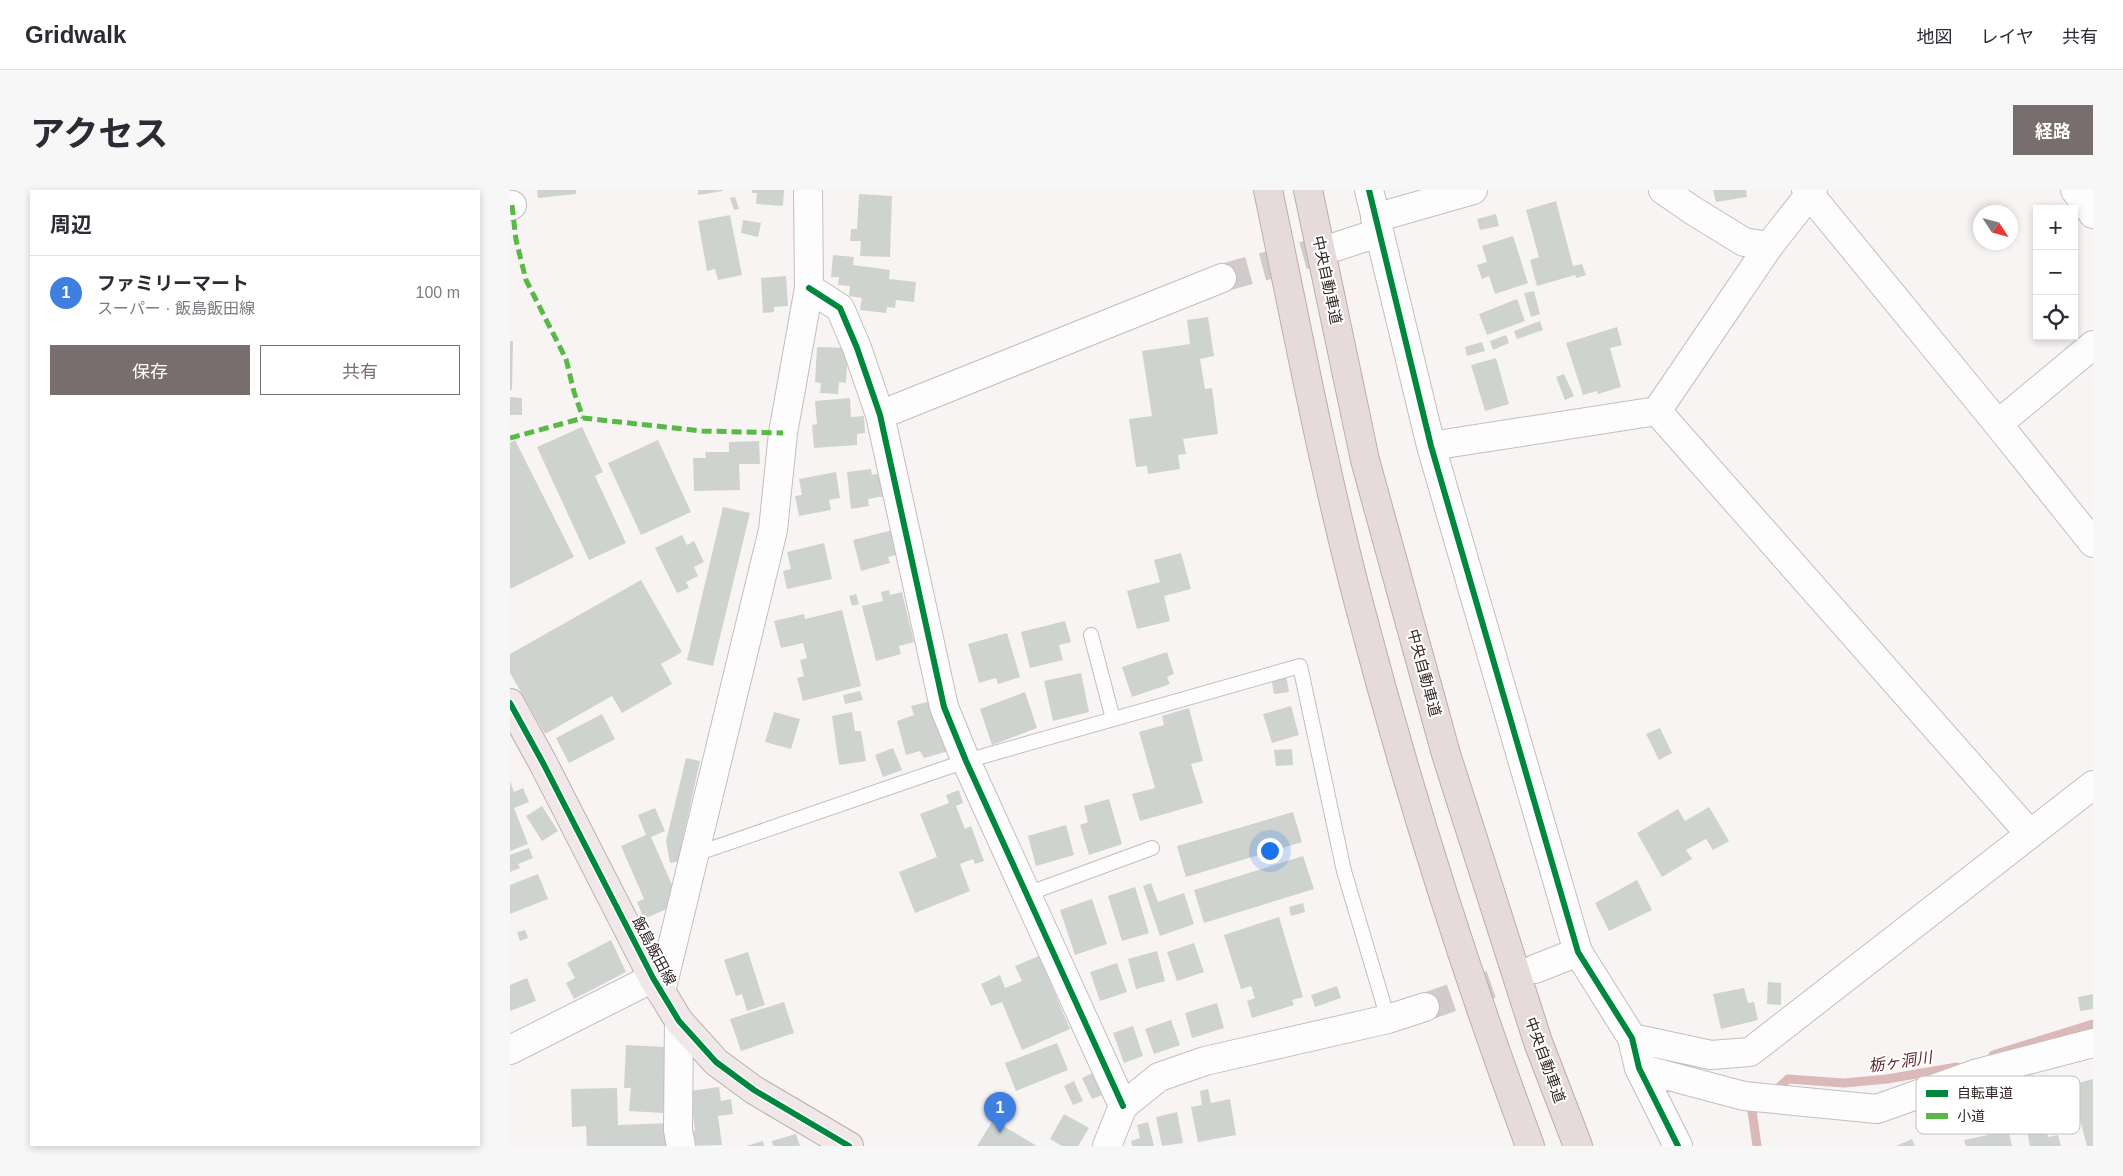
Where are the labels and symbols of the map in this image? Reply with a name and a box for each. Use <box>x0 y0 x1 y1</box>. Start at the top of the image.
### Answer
north arrow <box>1973 205 2018 250</box>
street label: 中央自動車道 <box>1310 234 1345 326</box>
street label: 中央自動車道 <box>1405 627 1444 719</box>
your location <box>1257 838 1283 864</box>
street label: 飯島飯田線 <box>629 914 680 988</box>
street label: 中央自動車道 <box>1522 1015 1569 1105</box>
water label: 栃ヶ洞川 <box>1867 1048 1935 1074</box>
legend <box>1916 1076 2080 1134</box>
text: 自転車道 <box>1957 1085 2013 1101</box>
pin: 1 <box>984 1092 1016 1133</box>
text: 小道 <box>1957 1108 1985 1124</box>

